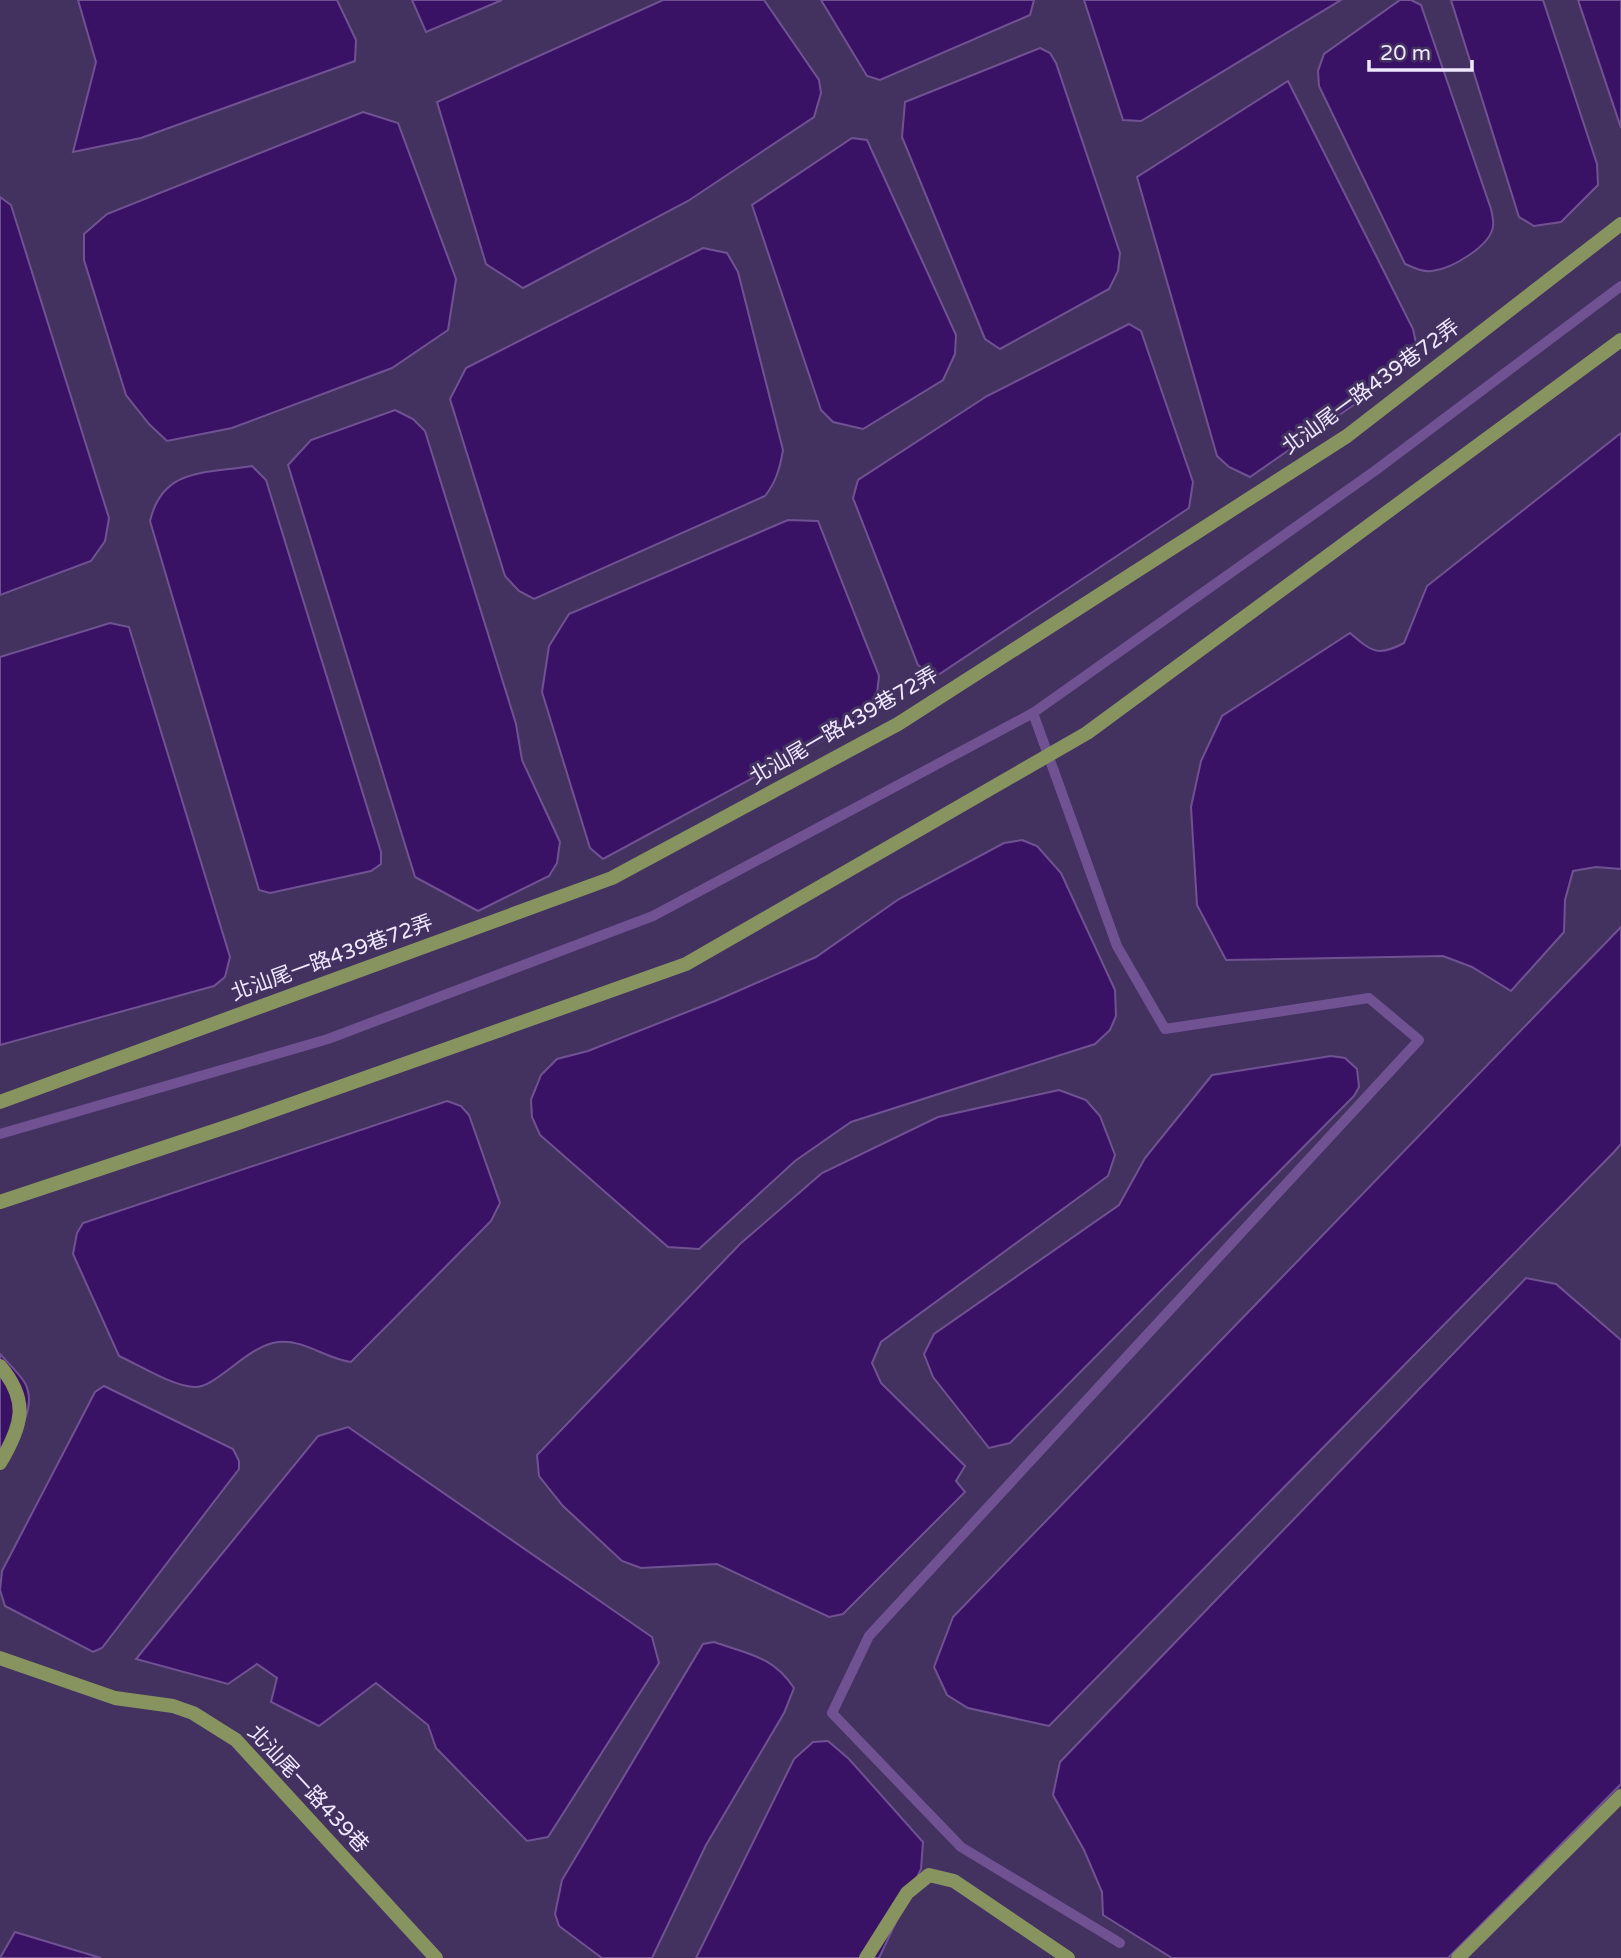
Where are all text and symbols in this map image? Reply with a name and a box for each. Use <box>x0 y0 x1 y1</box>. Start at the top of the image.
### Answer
scale bar <box>1369 28 1472 72</box>
text: 20 m <box>1380 41 1431 66</box>
street label: 北汕尾一路439巷72弄 <box>1278 314 1464 460</box>
street label: 北汕尾一路439巷72弄 <box>746 662 942 790</box>
street label: 北汕尾一路439巷72弄 <box>228 910 436 1006</box>
street label: 北汕尾一路439巷 <box>242 1720 374 1858</box>

